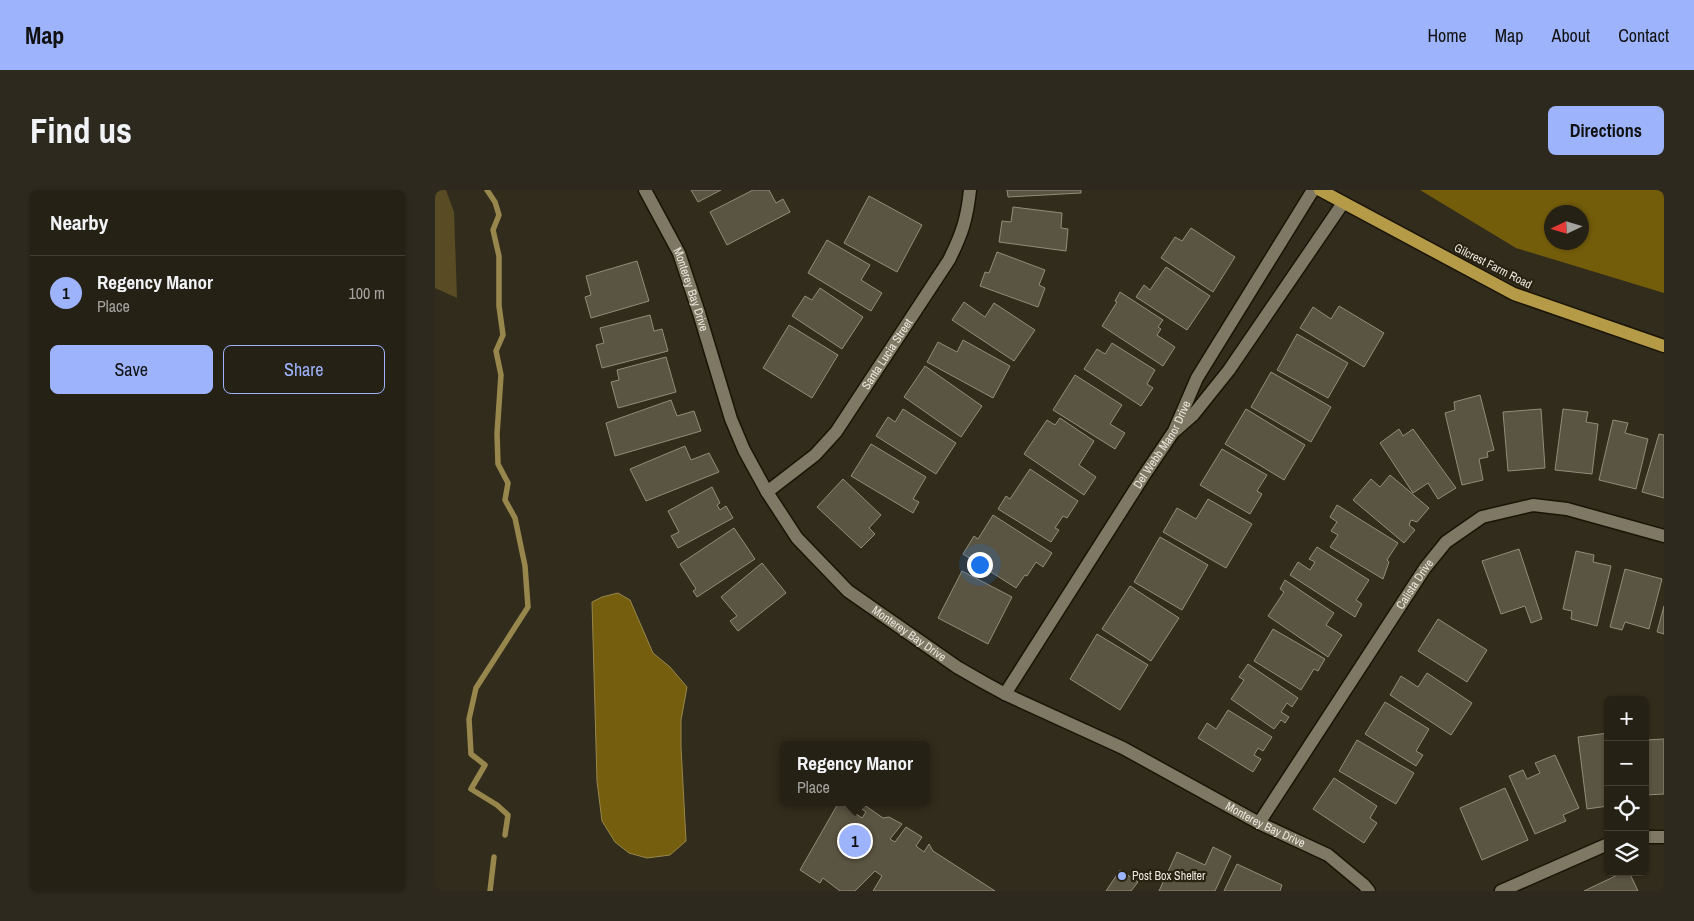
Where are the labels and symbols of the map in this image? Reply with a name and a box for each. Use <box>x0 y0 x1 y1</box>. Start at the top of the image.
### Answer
north arrow <box>1544 205 1589 250</box>
street label: Gilcrest Farm Road <box>1451 239 1535 293</box>
street label: Monterey Bay Drive <box>670 245 712 333</box>
street label: Santa Lucia Street <box>858 315 916 393</box>
street label: Del Webb Manor Drive <box>1130 398 1194 492</box>
your location <box>967 552 993 578</box>
street label: Calista Drive <box>1392 556 1437 612</box>
street label: Monterey Bay Drive <box>869 602 949 665</box>
street label: Monterey Bay Drive <box>1223 798 1308 851</box>
pin: 1 <box>839 822 871 860</box>
place label: Post Box Shelter <box>1132 868 1206 884</box>
marker: Post Box Shelter <box>1116 870 1128 882</box>

